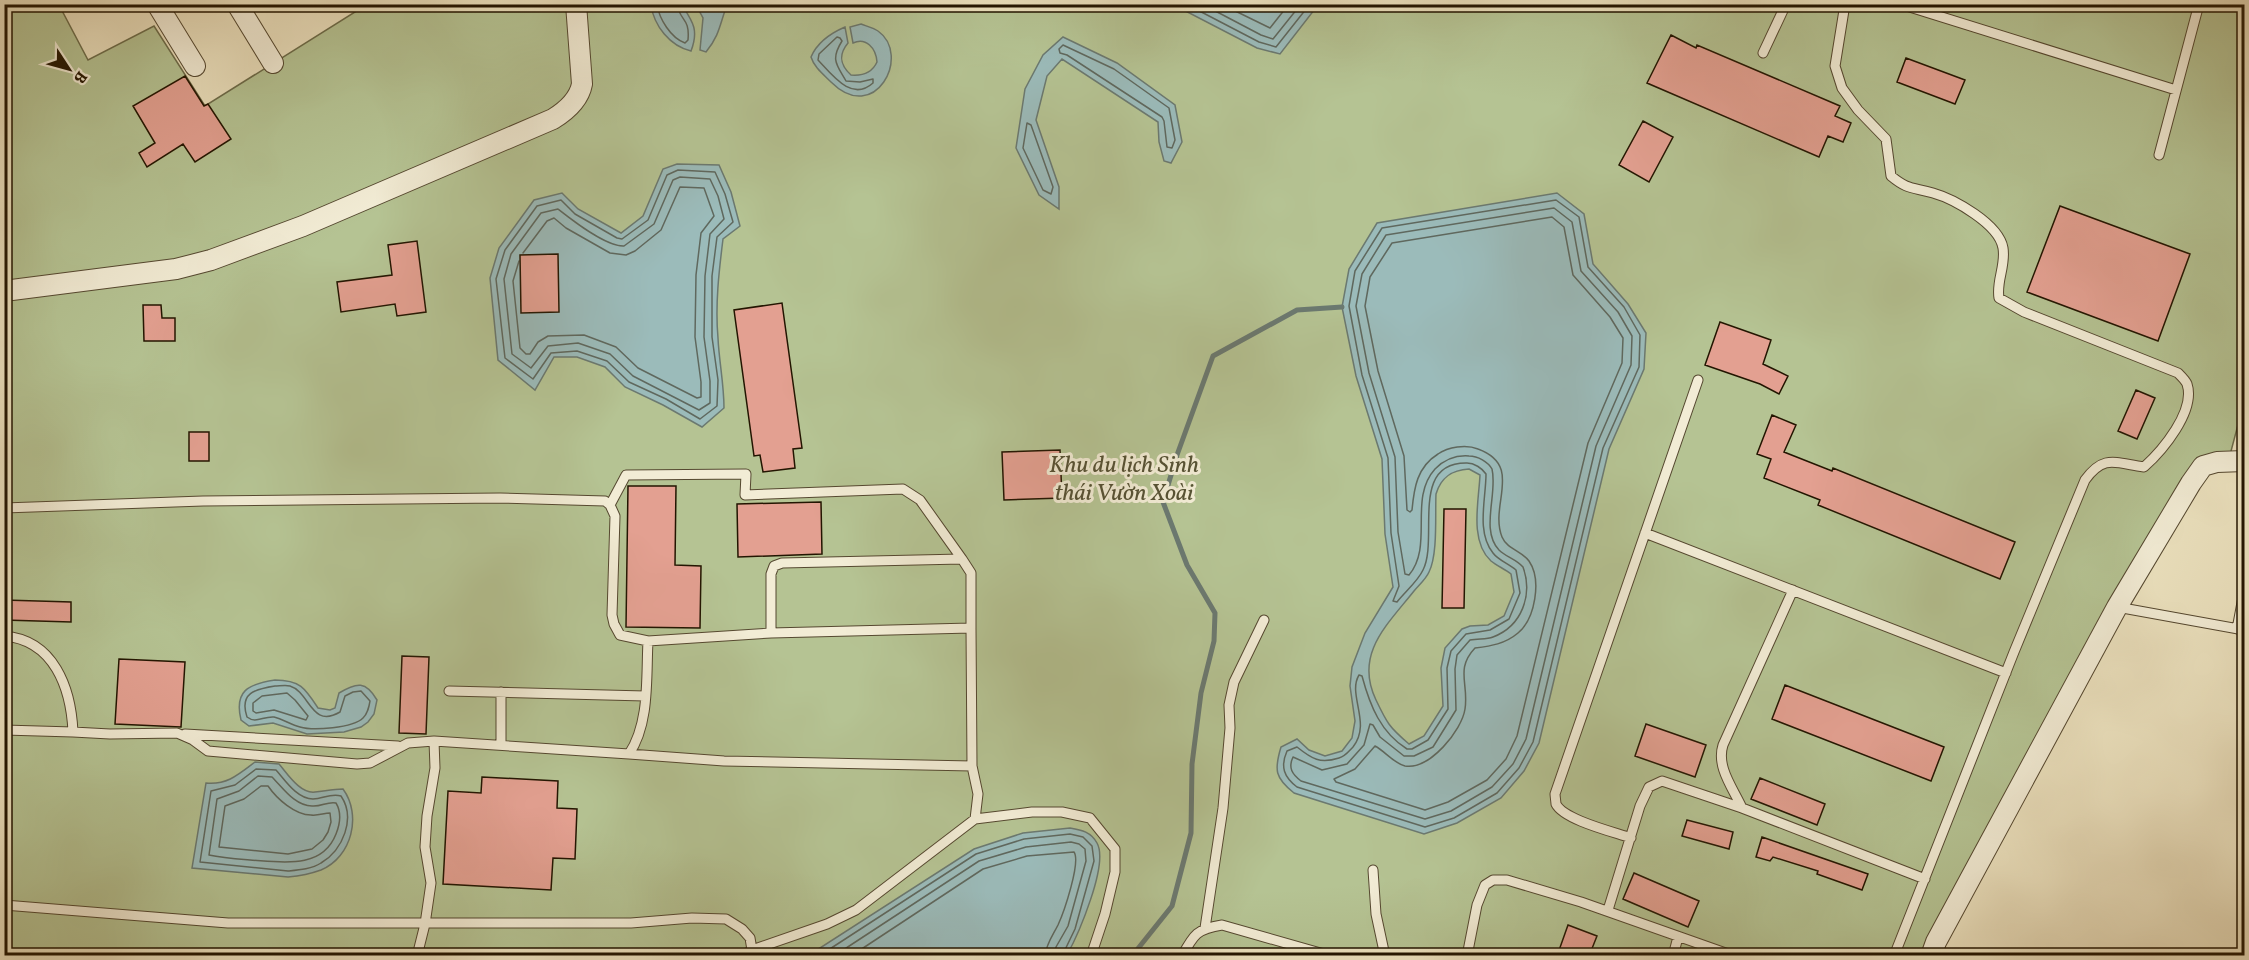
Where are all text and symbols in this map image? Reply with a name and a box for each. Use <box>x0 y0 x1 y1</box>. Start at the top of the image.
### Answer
north arrow <box>39 39 99 99</box>
text: B <box>67 66 92 88</box>
park label: Khu du lịch Sinh thái Vườn Xoài <box>1049 449 1199 511</box>

